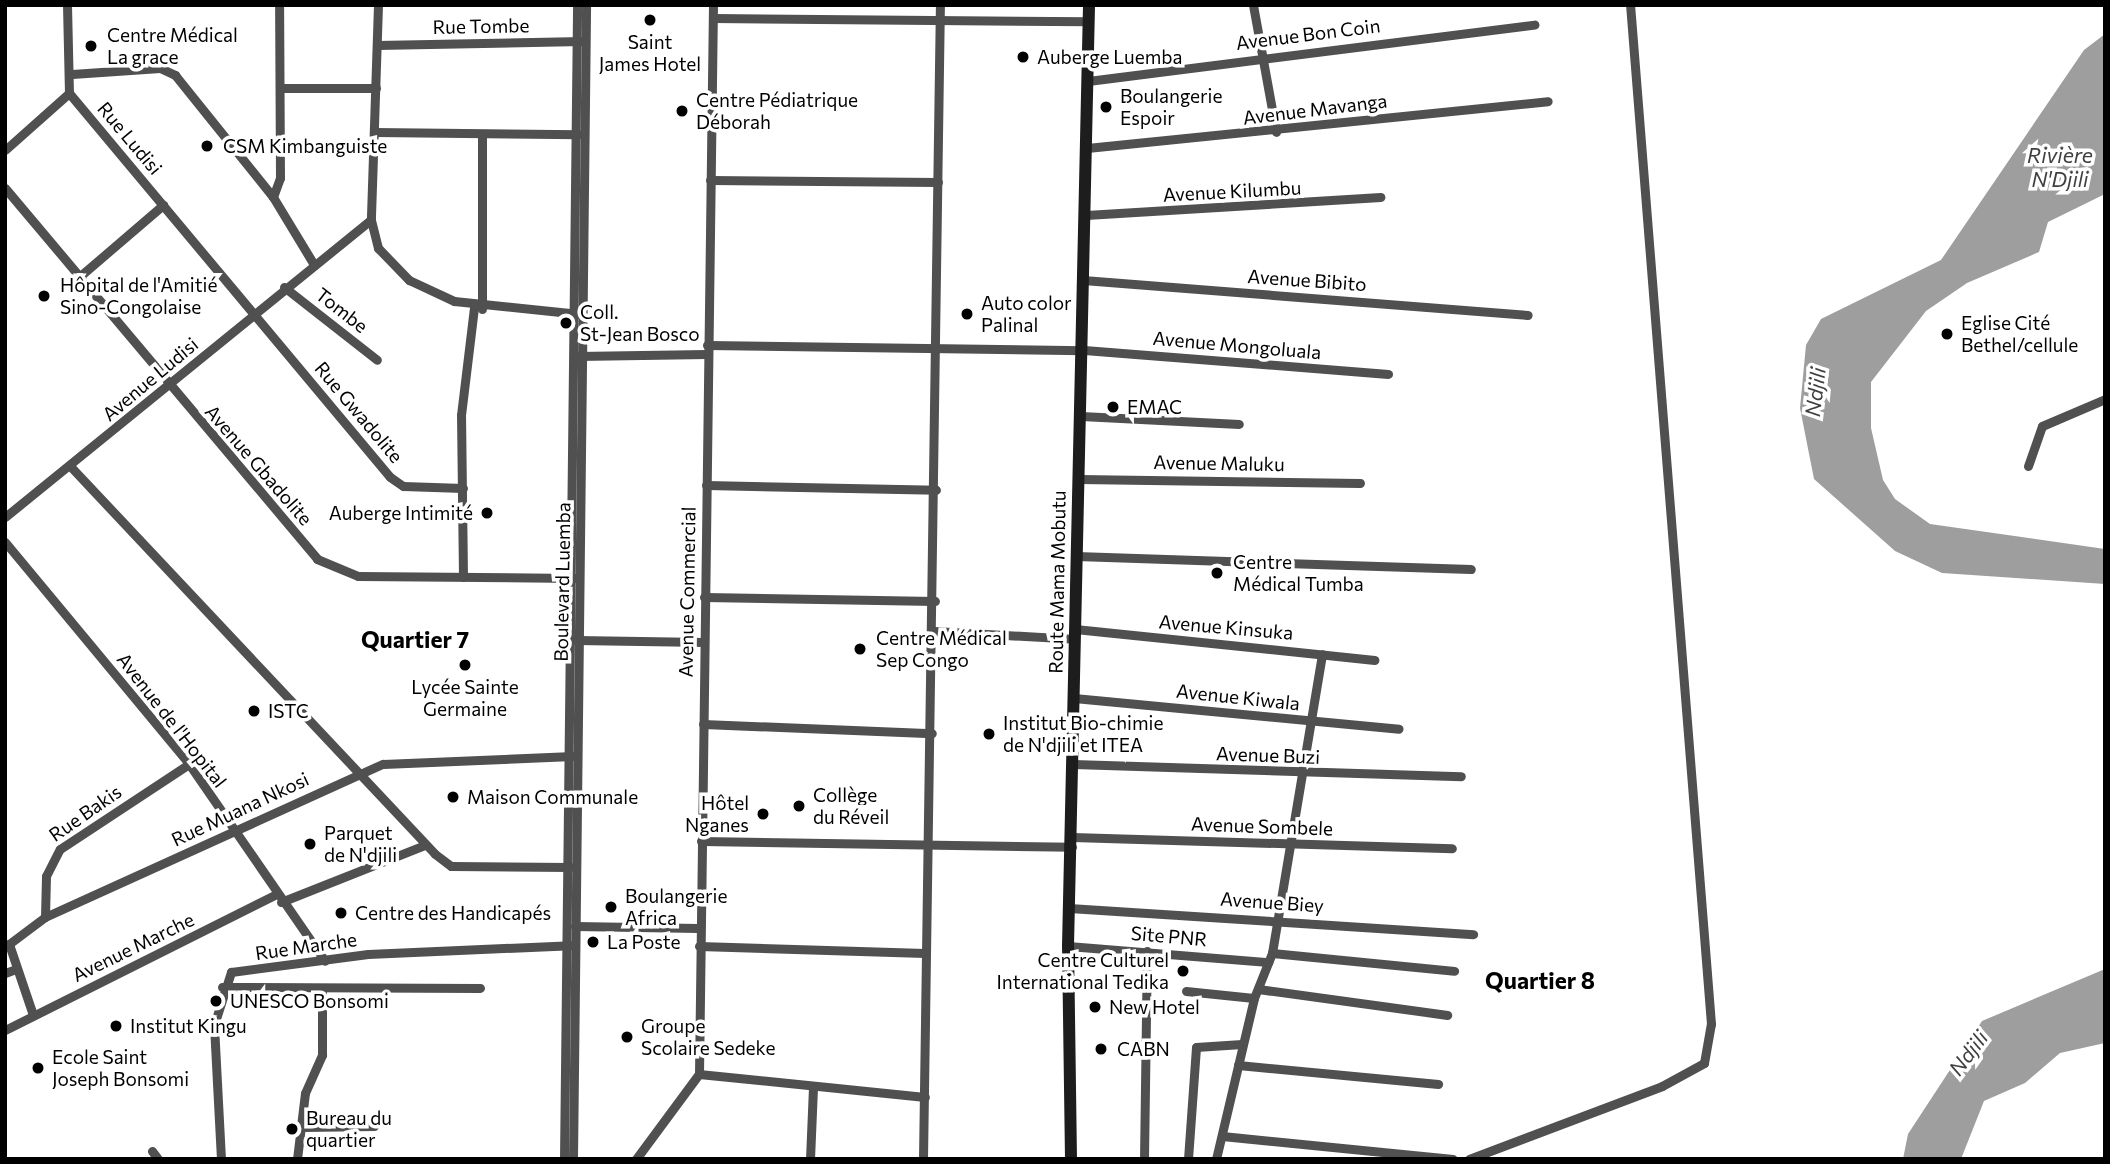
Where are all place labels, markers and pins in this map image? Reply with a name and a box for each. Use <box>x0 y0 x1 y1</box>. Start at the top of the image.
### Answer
marker: Saint James Hotel <box>642 12 658 28</box>
place label: Centre Médical La grace <box>107 24 238 68</box>
place label: Saint James Hotel <box>599 31 701 75</box>
marker: Centre Médical La grace <box>81 36 101 56</box>
place label: Auberge Luemba <box>1037 46 1182 68</box>
marker: Auberge Luemba <box>1015 49 1031 65</box>
place label: Boulangerie Espoir <box>1120 85 1223 129</box>
place label: Centre Pédiatrique Déborah <box>696 89 858 133</box>
marker: Boulangerie Espoir <box>1098 99 1114 115</box>
marker: Centre Pédiatrique Déborah <box>674 103 690 119</box>
place label: CSM Kimbanguiste <box>223 135 387 157</box>
marker: CSM Kimbanguiste <box>197 136 217 156</box>
place label: Hôpital de l'Amitié Sino-Congolaise <box>60 274 217 318</box>
marker: Hôpital de l'Amitié Sino-Congolaise <box>34 286 54 306</box>
place label: Auto color Palinal <box>981 292 1072 336</box>
place label: Coll. St-Jean Bosco <box>580 301 700 345</box>
marker: Auto color Palinal <box>959 306 975 322</box>
place label: Eglise Cité Bethel/cellule <box>1961 312 2078 356</box>
marker: Coll. St-Jean Bosco <box>558 315 574 331</box>
marker: Eglise Cité Bethel/cellule <box>1939 326 1955 342</box>
place label: EMAC <box>1127 396 1182 418</box>
marker: EMAC <box>1105 399 1121 415</box>
place label: Auberge Intimité <box>329 502 473 524</box>
marker: Auberge Intimité <box>479 505 495 521</box>
place label: Centre Médical Tumba <box>1233 551 1364 595</box>
marker: Centre Médical Tumba <box>1207 563 1227 583</box>
place label: Centre Médical Sep Congo <box>876 627 1007 671</box>
marker: Centre Médical Sep Congo <box>850 639 870 659</box>
marker: Lycée Sainte Germaine <box>457 657 473 673</box>
place label: Lycée Sainte Germaine <box>411 676 519 720</box>
place label: ISTC <box>268 700 309 722</box>
marker: ISTC <box>246 703 262 719</box>
place label: Institut Bio-chimie de N'djili et ITEA <box>1003 712 1163 756</box>
marker: Institut Bio-chimie de N'djili et ITEA <box>981 726 997 742</box>
place label: Collège du Réveil <box>813 784 889 828</box>
place label: Maison Communale <box>467 786 638 808</box>
marker: Maison Communale <box>445 789 461 805</box>
place label: Hôtel Nganes <box>685 792 749 836</box>
marker: Collège du Réveil <box>791 798 807 814</box>
marker: Hôtel Nganes <box>755 806 771 822</box>
place label: Parquet de N'djili <box>324 822 397 866</box>
marker: Parquet de N'djili <box>302 836 318 852</box>
place label: Boulangerie Africa <box>625 885 728 929</box>
marker: Boulangerie Africa <box>603 899 619 915</box>
place label: Centre des Handicapés <box>355 902 551 924</box>
marker: Centre des Handicapés <box>333 905 349 921</box>
place label: La Poste <box>607 931 680 953</box>
marker: La Poste <box>585 934 601 950</box>
place label: Centre Culturel International Tedika <box>997 949 1169 993</box>
marker: Centre Culturel International Tedika <box>1175 963 1191 979</box>
place label: UNESCO Bonsomi <box>230 990 389 1012</box>
marker: UNESCO Bonsomi <box>208 993 224 1009</box>
place label: New Hotel <box>1109 996 1200 1018</box>
marker: New Hotel <box>1087 999 1103 1015</box>
place label: Institut Kingu <box>130 1015 247 1037</box>
place label: Groupe Scolaire Sedeke <box>641 1015 776 1059</box>
marker: Institut Kingu <box>108 1018 124 1034</box>
marker: Groupe Scolaire Sedeke <box>619 1029 635 1045</box>
place label: CABN <box>1117 1038 1170 1060</box>
marker: CABN <box>1091 1039 1111 1059</box>
place label: Ecole Saint Joseph Bonsomi <box>52 1046 189 1090</box>
marker: Ecole Saint Joseph Bonsomi <box>30 1060 46 1076</box>
place label: Bureau du quartier <box>306 1107 392 1151</box>
marker: Bureau du quartier <box>284 1121 300 1137</box>

